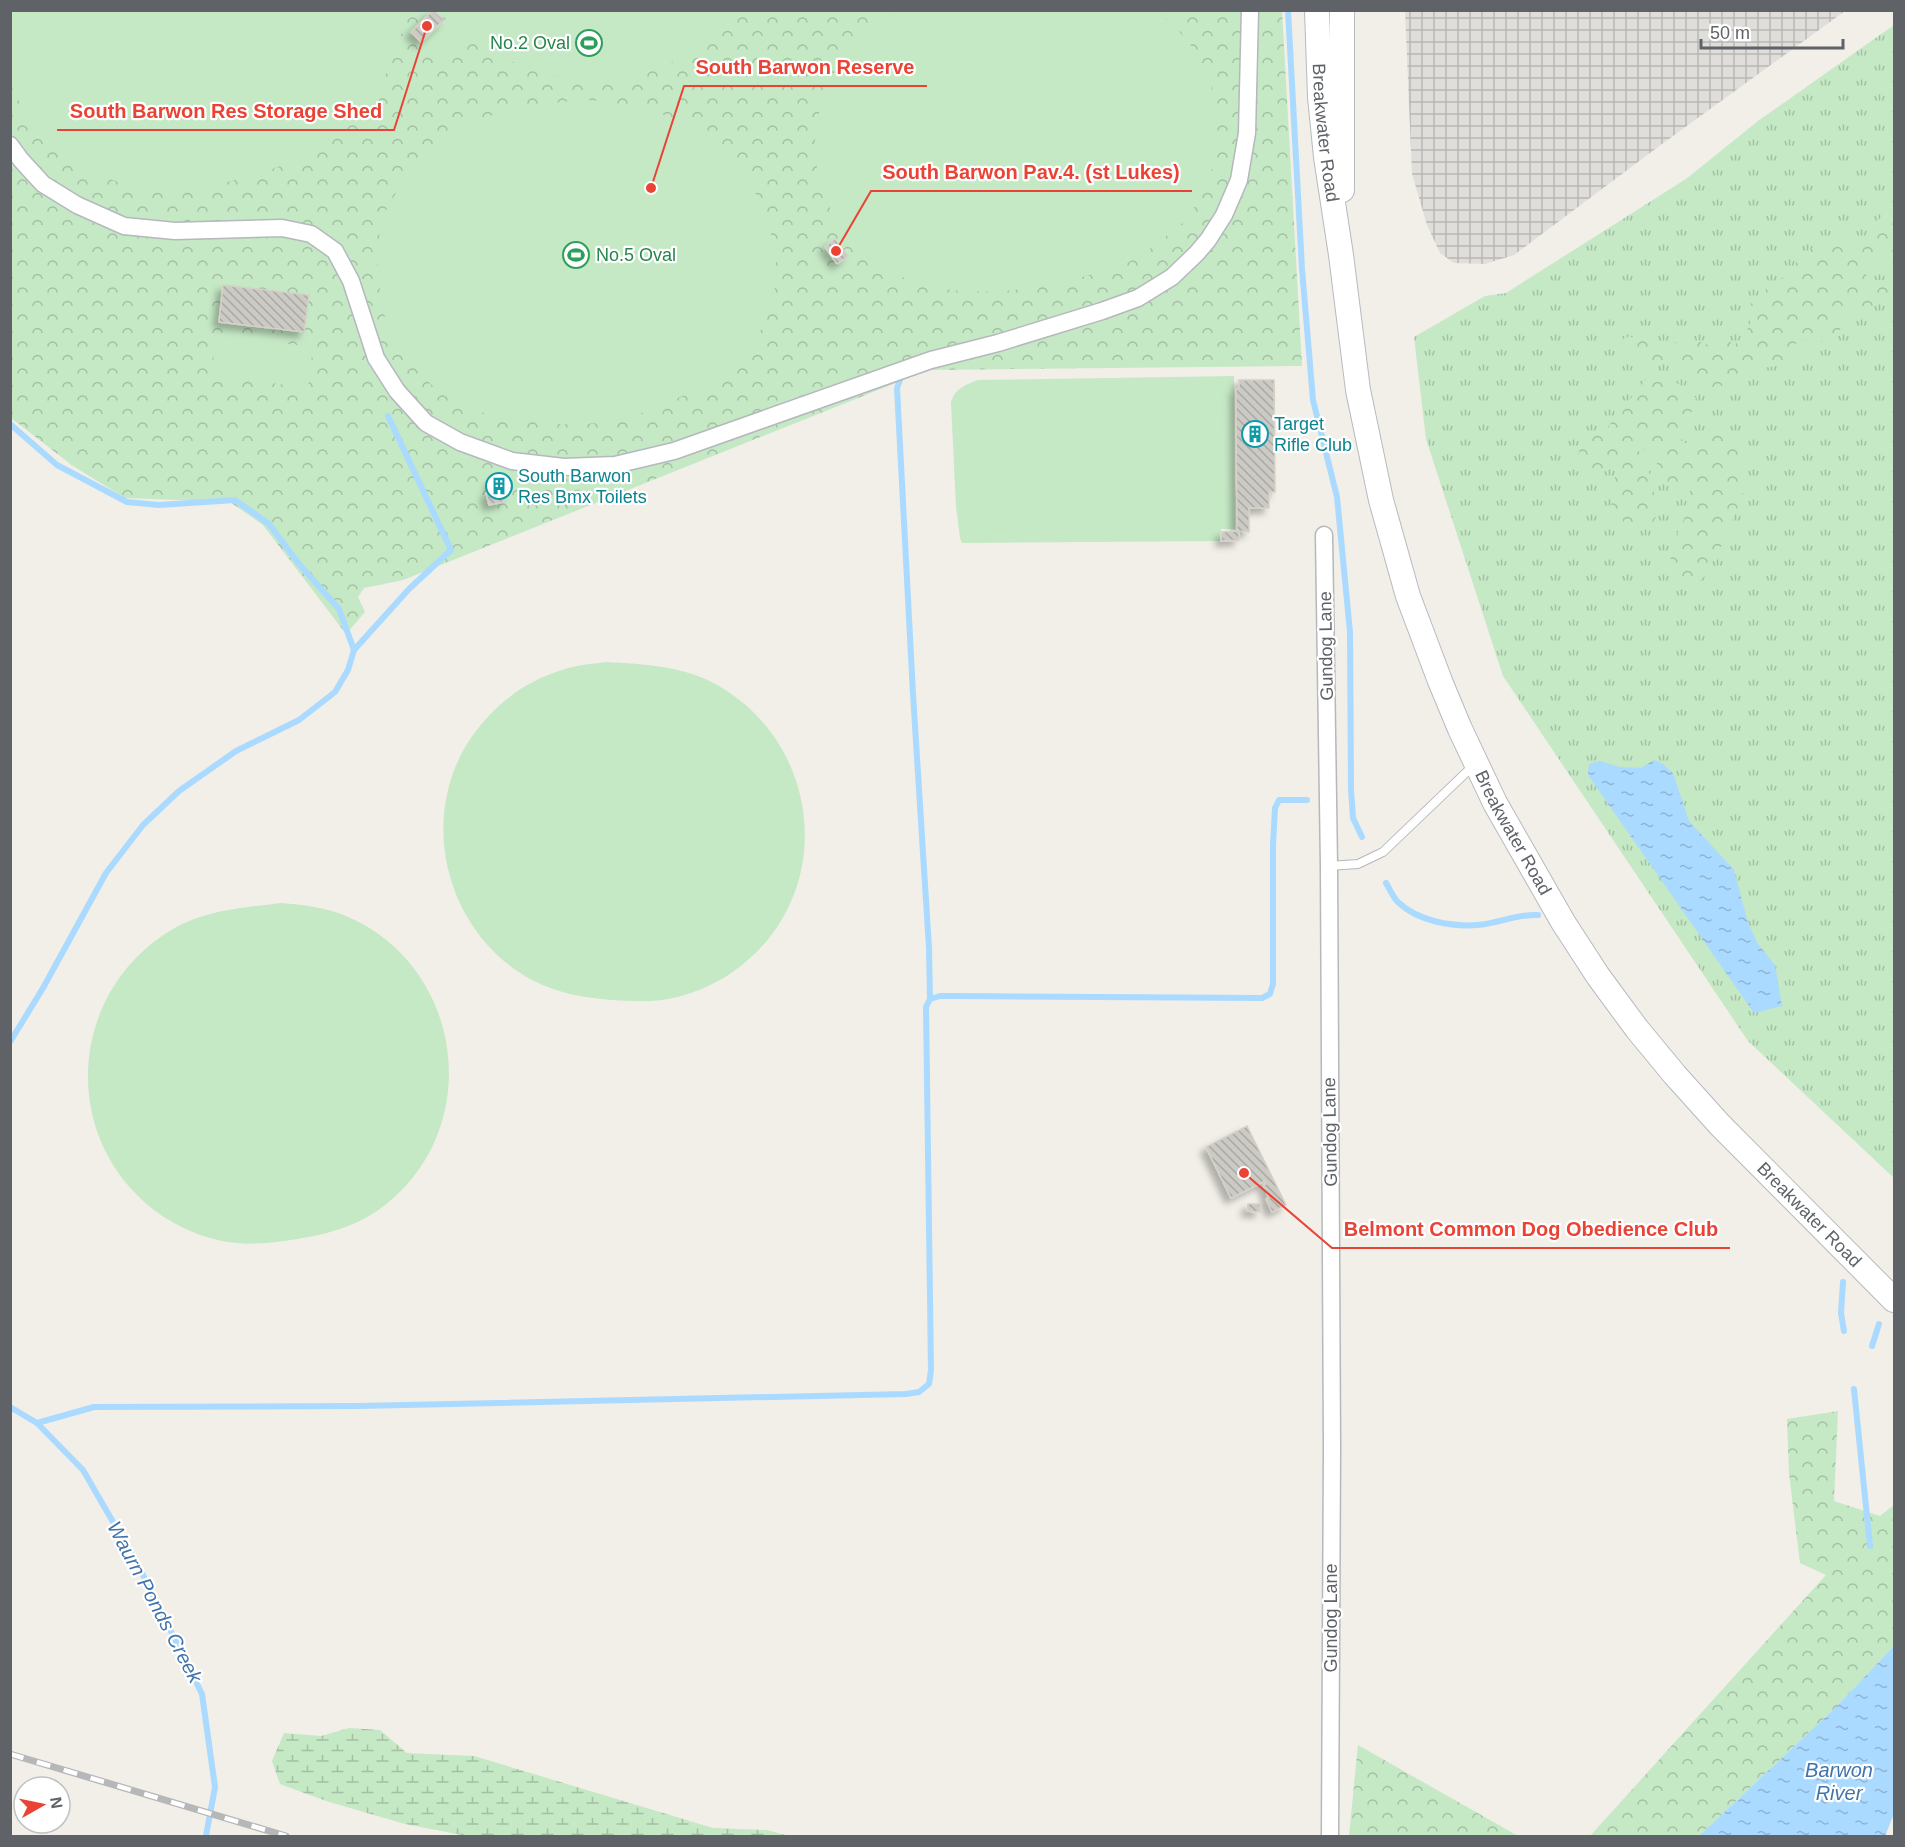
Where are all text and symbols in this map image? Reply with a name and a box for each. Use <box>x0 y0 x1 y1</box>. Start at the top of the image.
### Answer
scale bar <box>1701 12 1844 50</box>
text: 50 m <box>1710 23 1750 43</box>
sports icon: No.2 Oval <box>574 28 604 58</box>
place label: No.2 Oval <box>490 33 570 53</box>
callout: South Barwon Reserve <box>684 48 927 86</box>
text: South Barwon Reserve <box>696 56 914 78</box>
street label: Breakwater Road <box>1309 63 1343 203</box>
callout: South Barwon Res Storage Shed <box>57 92 394 130</box>
text: South Barwon Res Storage Shed <box>70 100 382 122</box>
callout: South Barwon Pav.4. (st Lukes) <box>871 153 1192 191</box>
text: South Barwon Pav.4. (st Lukes) <box>882 161 1180 183</box>
sports icon: No.5 Oval <box>561 240 591 270</box>
place label: No.5 Oval <box>596 245 676 265</box>
place label: Target Rifle Club <box>1274 414 1352 455</box>
building icon: Target Rifle Club <box>1240 419 1270 449</box>
place label: South Barwon Res Bmx Toilets <box>518 466 647 507</box>
building icon: South Barwon Res Bmx Toilets <box>484 471 514 501</box>
street label: Gundog Lane <box>1315 591 1337 701</box>
street label: Breakwater Road <box>1471 767 1555 898</box>
street label: Gundog Lane <box>1319 1077 1341 1187</box>
street label: Breakwater Road <box>1753 1158 1865 1271</box>
callout: Belmont Common Dog Obedience Club <box>1332 1210 1730 1248</box>
text: Belmont Common Dog Obedience Club <box>1344 1218 1718 1240</box>
water label: Waurn Ponds Creek <box>103 1517 207 1687</box>
street label: Gundog Lane <box>1321 1563 1341 1673</box>
water label: Barwon River <box>1805 1759 1873 1804</box>
north arrow <box>12 1775 72 1835</box>
text: N <box>47 1796 66 1810</box>

